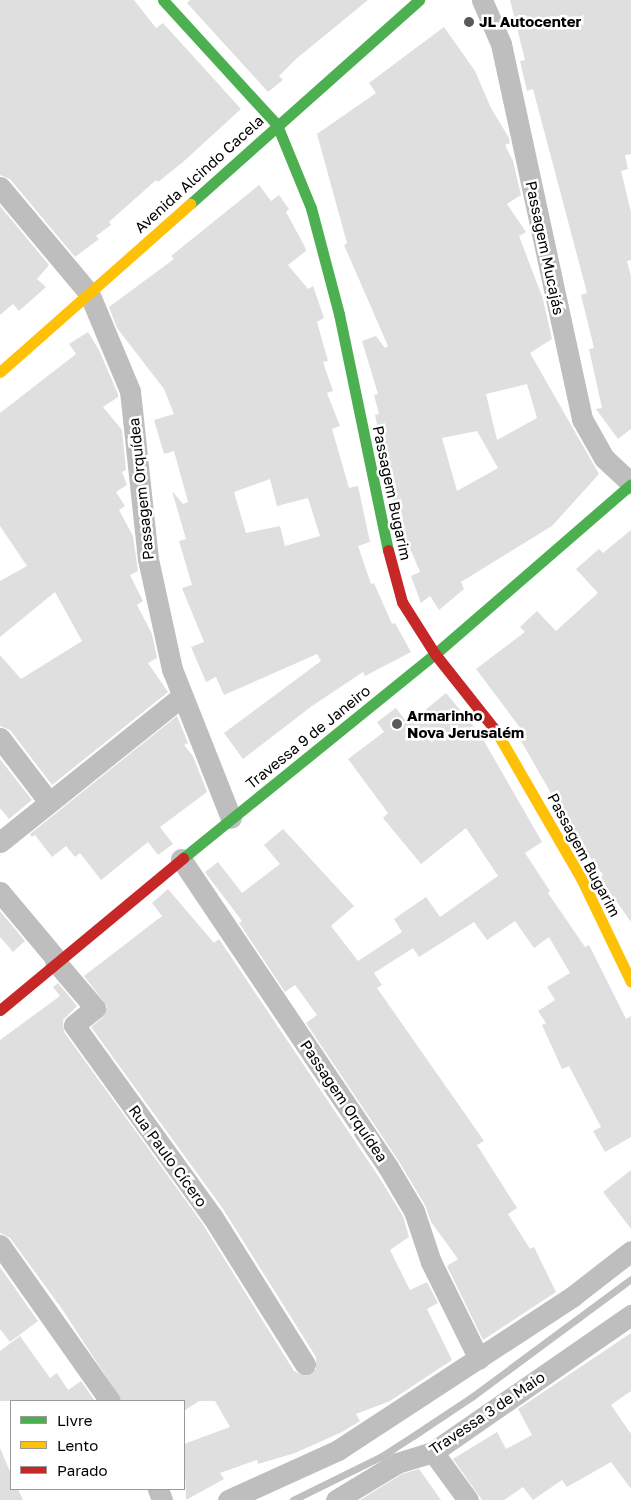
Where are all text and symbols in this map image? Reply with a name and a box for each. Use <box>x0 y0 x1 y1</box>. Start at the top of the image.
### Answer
place label: JL Autocenter <box>479 13 581 31</box>
marker: JL Autocenter <box>463 16 475 28</box>
street label: Avenida Alcindo Cacela <box>131 111 267 237</box>
street label: Passagem Mucajás <box>522 179 568 317</box>
street label: Passagem Orquídea <box>125 417 157 561</box>
street label: Passagem Bugarim <box>369 424 415 562</box>
street label: Travessa 9 de Janeiro <box>242 681 374 793</box>
place label: Armarinho Nova Jerusalém <box>407 706 524 741</box>
marker: Armarinho Nova Jerusalém <box>391 718 403 730</box>
street label: Passagem Bugarim <box>544 790 624 920</box>
street label: Passagem Orquídea <box>297 1037 391 1165</box>
street label: Rua Paulo Cícero <box>125 1102 211 1210</box>
street label: Travessa 3 de Maio <box>426 1368 548 1458</box>
legend <box>10 1400 185 1490</box>
text: Livre <box>57 1411 92 1429</box>
text: Lento <box>57 1436 98 1454</box>
text: Parado <box>57 1461 108 1479</box>

